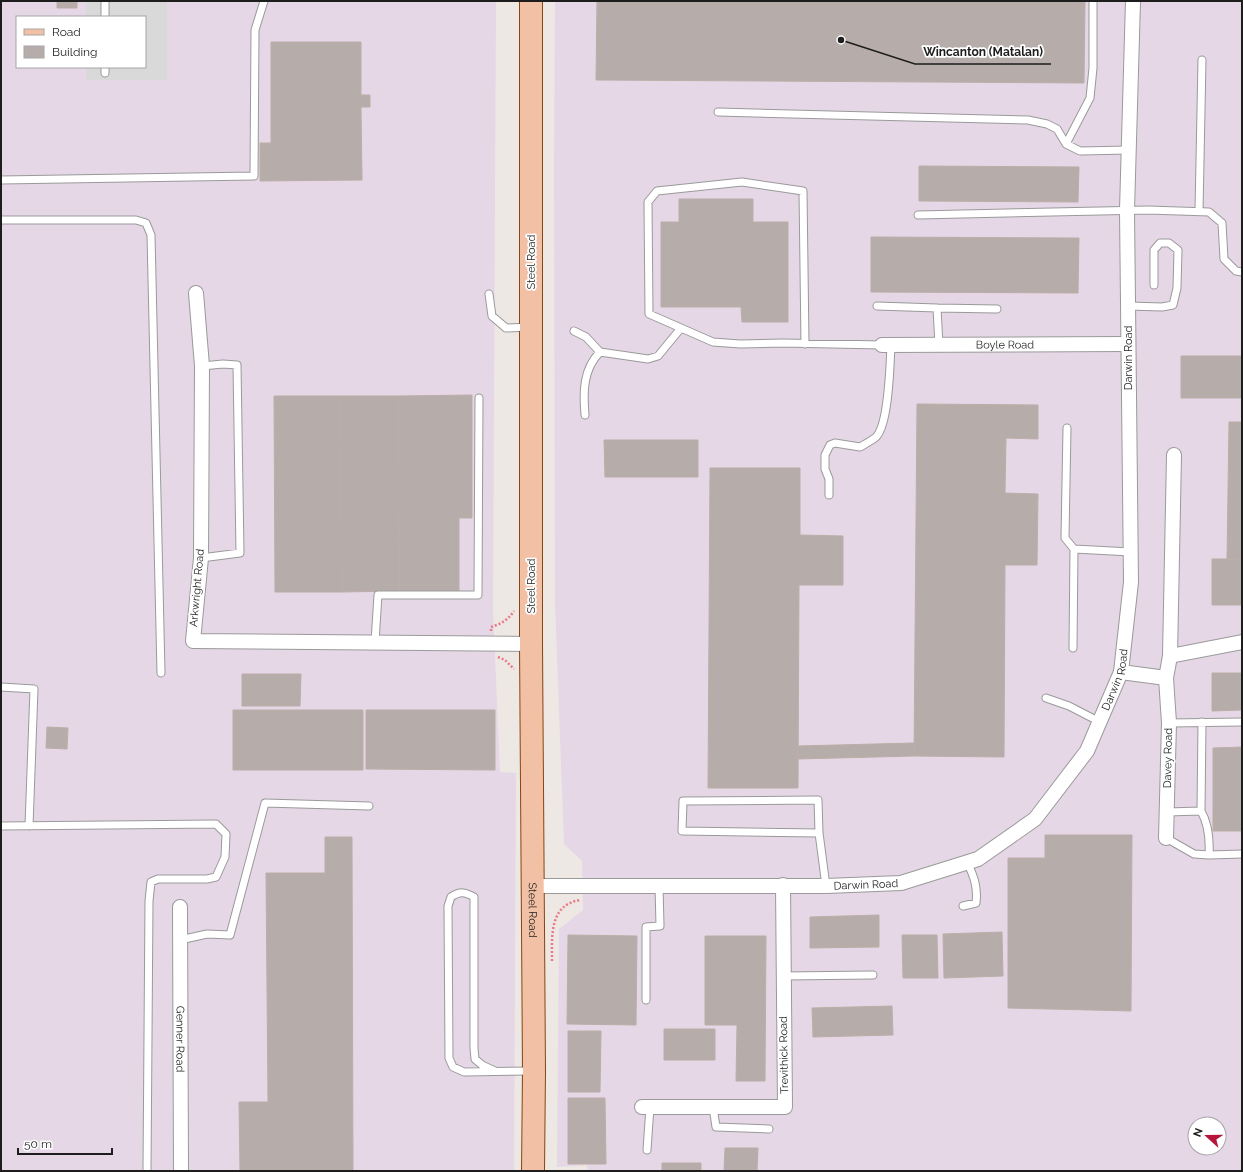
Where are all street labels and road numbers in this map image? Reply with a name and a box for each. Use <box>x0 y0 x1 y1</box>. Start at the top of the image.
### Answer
street label: Steel Road <box>525 234 538 289</box>
street label: Darwin Road <box>1122 326 1135 390</box>
street label: Boyle Road <box>976 338 1034 351</box>
street label: Arkwright Road <box>187 548 207 628</box>
street label: Steel Road <box>525 558 538 613</box>
street label: Darwin Road <box>1099 648 1130 713</box>
street label: Davey Road <box>1161 728 1175 788</box>
street label: Darwin Road <box>833 877 899 892</box>
street label: Steel Road <box>526 882 540 938</box>
street label: Genner Road <box>174 1006 187 1072</box>
street label: Trevithick Road <box>777 1016 791 1094</box>

